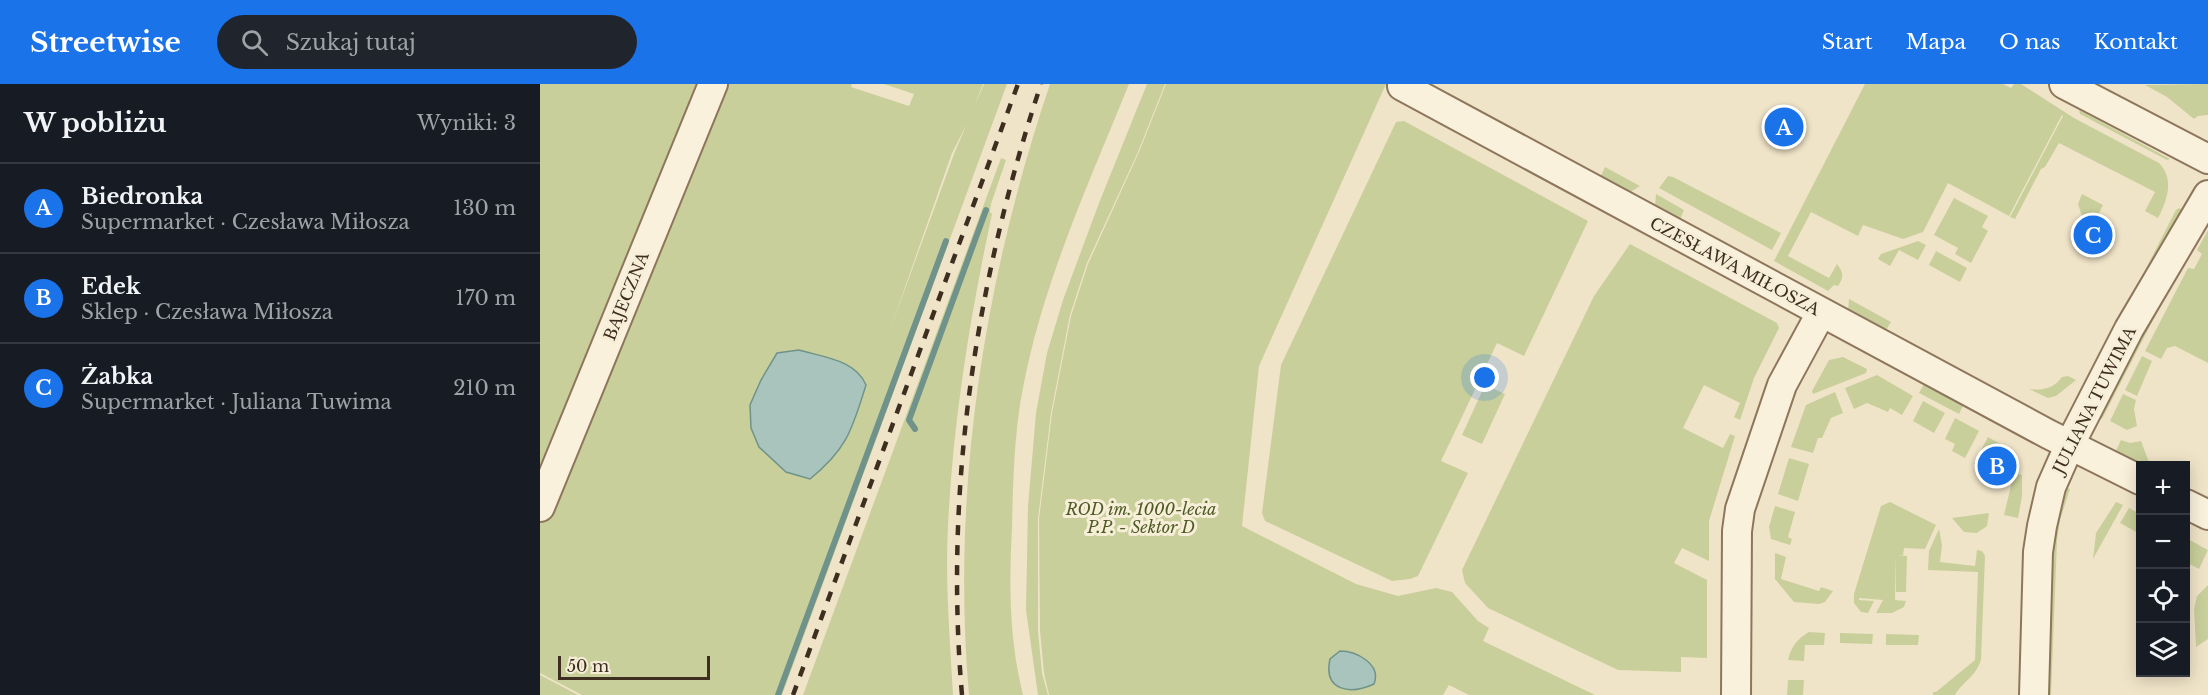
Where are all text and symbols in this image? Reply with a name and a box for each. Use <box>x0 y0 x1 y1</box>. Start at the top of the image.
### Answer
search box <box>217 15 637 69</box>
text: Streetwise <box>30 25 181 60</box>
icon: search <box>238 26 271 59</box>
text: Szukaj tutaj <box>286 29 416 56</box>
text: Start <box>1822 29 1873 55</box>
text: Mapa <box>1906 29 1966 55</box>
text: O nas <box>1999 29 2061 55</box>
text: Kontakt <box>2094 29 2178 55</box>
pin: A <box>1764 104 1804 150</box>
text: W pobliżu <box>24 107 166 139</box>
text: Wyniki: 3 <box>417 111 516 135</box>
text: Biedronka <box>81 183 203 210</box>
text: A <box>35 196 52 220</box>
text: 130 m <box>453 196 516 220</box>
text: Supermarket · Czesława Miłosza <box>81 210 410 234</box>
pin: C <box>2074 212 2112 258</box>
street label: CZESŁAWA MIŁOSZA <box>1647 213 1824 320</box>
street label: BAJECZNA <box>599 248 653 343</box>
text: Edek <box>81 273 141 300</box>
text: B <box>36 286 51 310</box>
text: 170 m <box>456 286 516 310</box>
text: Sklep · Czesława Miłosza <box>81 300 333 324</box>
street label: JULIANA TUWIMA <box>2047 322 2140 479</box>
text: Żabka <box>81 363 153 390</box>
your location <box>1470 363 1499 392</box>
text: C <box>35 376 52 400</box>
text: 210 m <box>453 376 516 400</box>
text: Supermarket · Juliana Tuwima <box>81 390 391 414</box>
pin: B <box>1978 444 2016 488</box>
map controls <box>2136 461 2190 677</box>
button: + <box>2136 461 2190 515</box>
park label: ROD im. 1000-lecia P.P. - Sektor D <box>1065 499 1216 537</box>
button: − <box>2136 515 2190 569</box>
button: locate <box>2136 569 2190 623</box>
button: layers <box>2136 623 2190 677</box>
scale bar <box>558 653 710 680</box>
text: 50 m <box>567 656 609 676</box>

